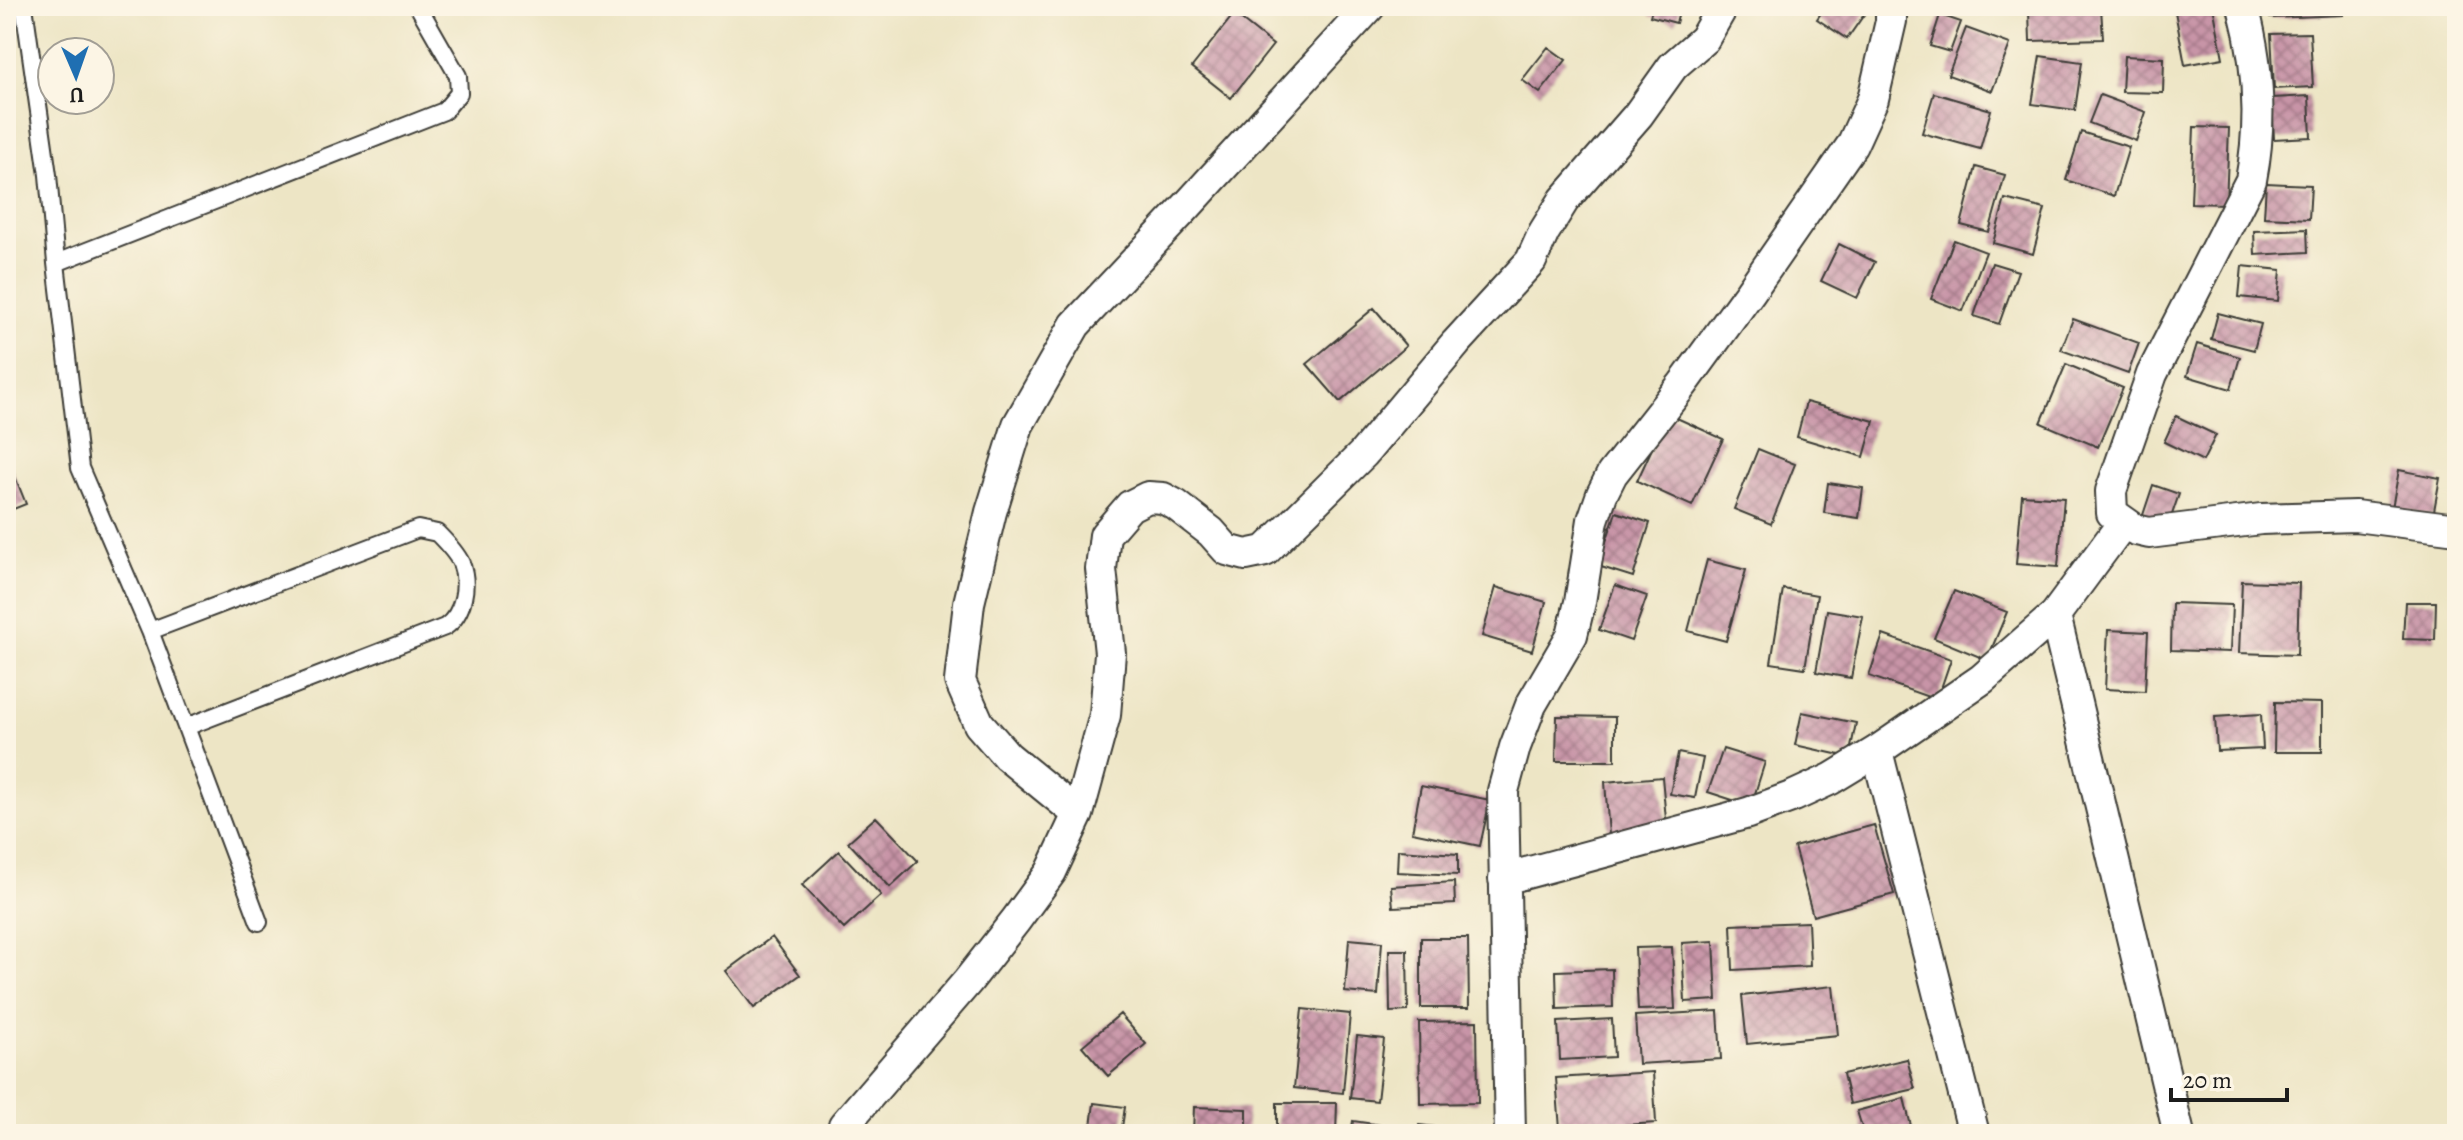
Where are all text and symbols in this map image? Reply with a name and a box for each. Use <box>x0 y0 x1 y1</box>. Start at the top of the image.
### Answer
north arrow <box>36 36 116 116</box>
text: U <box>68 80 84 110</box>
scale bar <box>2171 1052 2287 1102</box>
text: 20 m <box>2183 1064 2232 1096</box>

